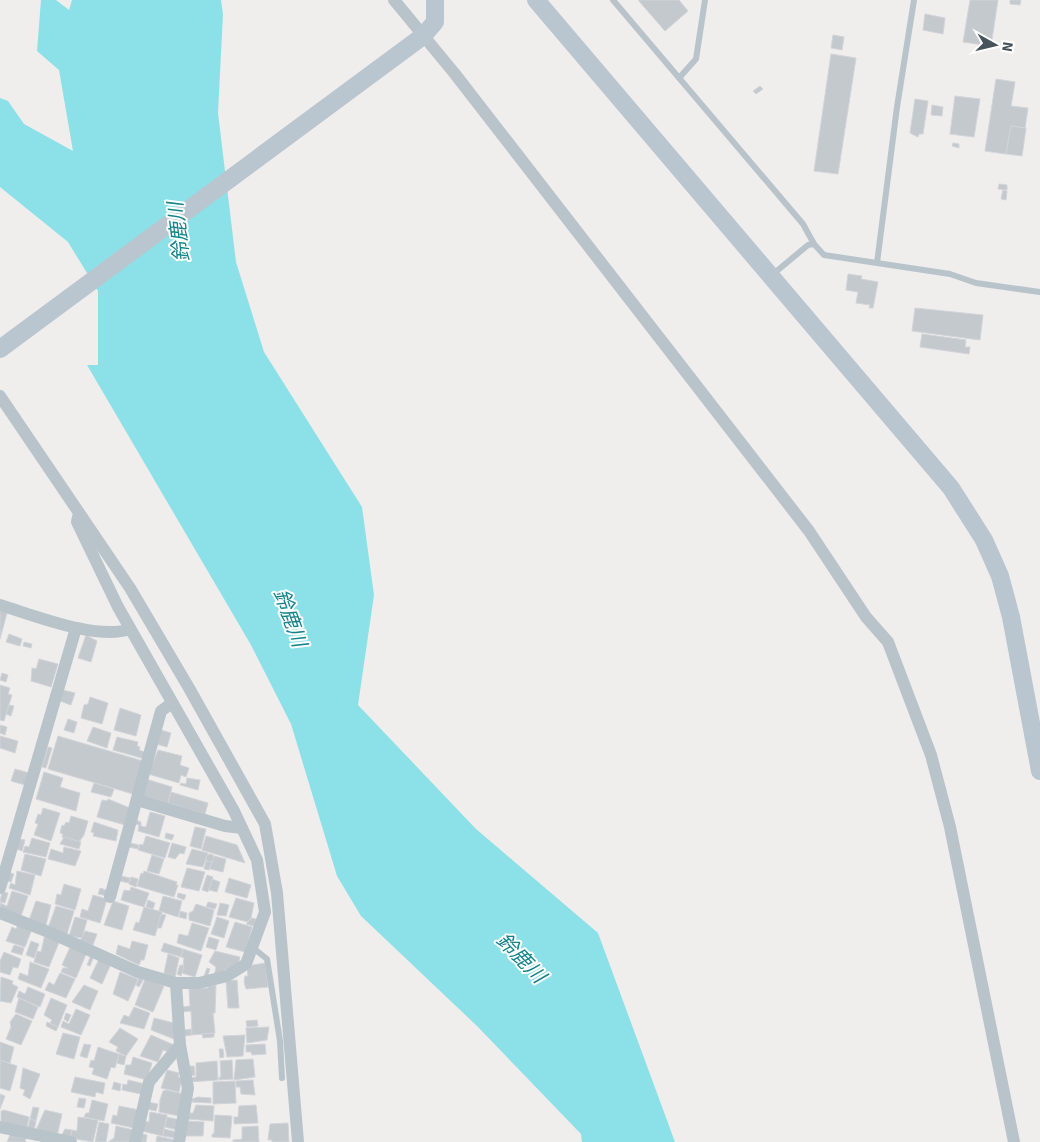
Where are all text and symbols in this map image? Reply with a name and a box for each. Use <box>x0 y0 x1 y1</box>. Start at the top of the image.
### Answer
north arrow <box>970 20 1020 70</box>
text: N <box>998 41 1016 53</box>
water label: 鈴鹿川 <box>163 199 195 263</box>
water label: 鈴鹿川 <box>268 586 313 652</box>
water label: 鈴鹿川 <box>491 928 552 990</box>

